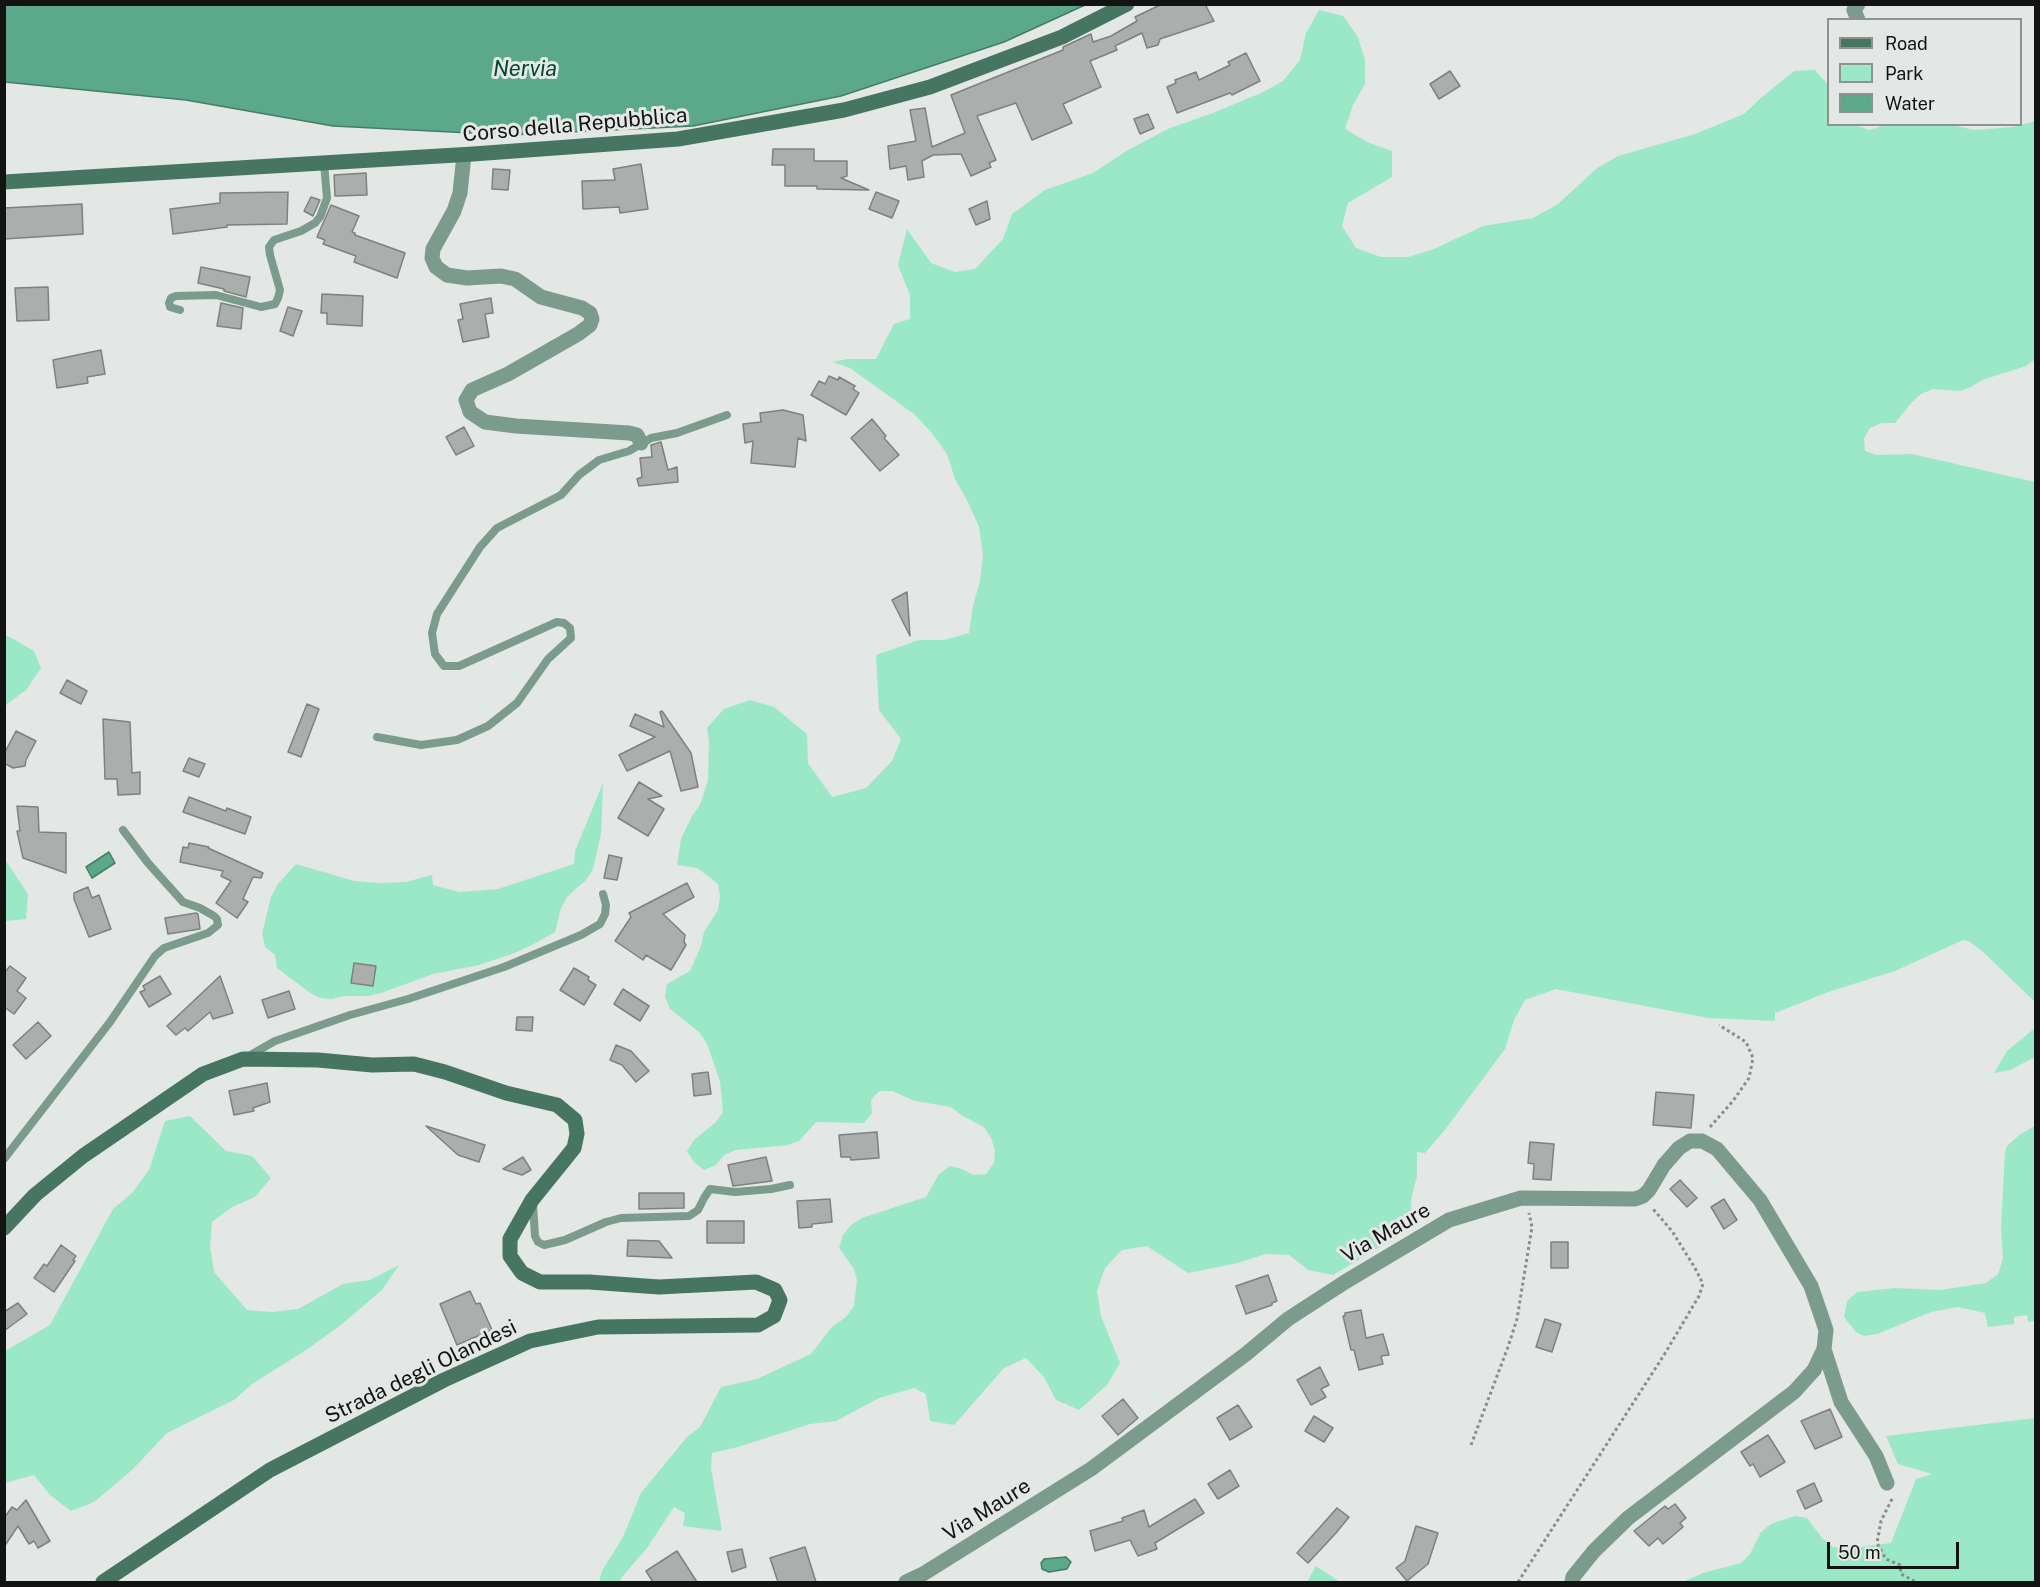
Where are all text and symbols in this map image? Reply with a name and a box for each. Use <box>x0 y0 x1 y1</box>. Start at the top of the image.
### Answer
legend <box>1827 18 2022 126</box>
text: Road <box>1885 33 1928 54</box>
water label: Nervia <box>493 56 557 82</box>
text: Park <box>1885 63 1923 84</box>
text: Water <box>1885 93 1935 114</box>
street label: Corso della Repubblica <box>462 103 688 147</box>
street label: Via Maure <box>1337 1197 1435 1269</box>
street label: Strada degli Olandesi <box>321 1315 521 1429</box>
street label: Via Maure <box>939 1473 1035 1547</box>
scale bar <box>1830 1530 1962 1568</box>
text: 50 m <box>1838 1542 1881 1563</box>

